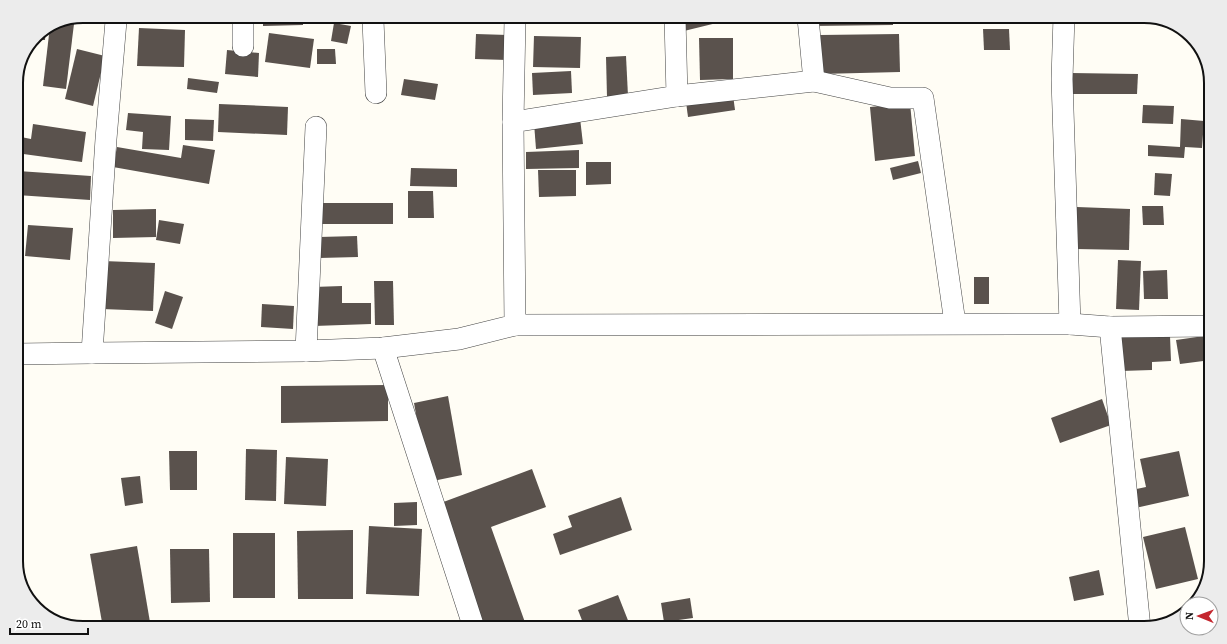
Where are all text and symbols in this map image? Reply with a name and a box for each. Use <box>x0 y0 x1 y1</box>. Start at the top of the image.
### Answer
north arrow <box>1179 596 1219 636</box>
scale bar <box>10 610 88 636</box>
text: N <box>1182 612 1197 620</box>
text: 20 m <box>16 616 42 632</box>

